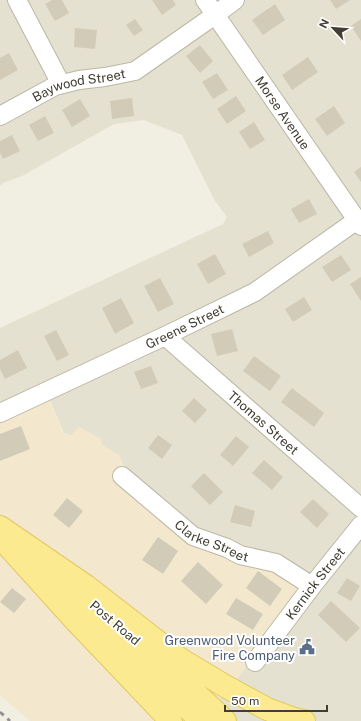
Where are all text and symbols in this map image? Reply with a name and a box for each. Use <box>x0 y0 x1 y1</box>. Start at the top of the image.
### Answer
north arrow <box>313 8 353 48</box>
text: N <box>317 17 331 30</box>
street label: Baywood Street <box>30 66 127 105</box>
street label: Morse Avenue <box>252 73 313 152</box>
street label: Greene Street <box>143 301 226 352</box>
street label: Thomas Street <box>225 388 302 457</box>
street label: Clarke Street <box>172 517 250 564</box>
street label: Kernick Street <box>282 544 348 622</box>
street label: Post Road <box>87 598 143 648</box>
place label: Greenwood Volunteer Fire Company <box>164 633 295 663</box>
public building icon: Greenwood Volunteer Fire Company <box>298 638 316 656</box>
scale bar <box>225 687 327 713</box>
text: 50 m <box>231 694 259 708</box>

